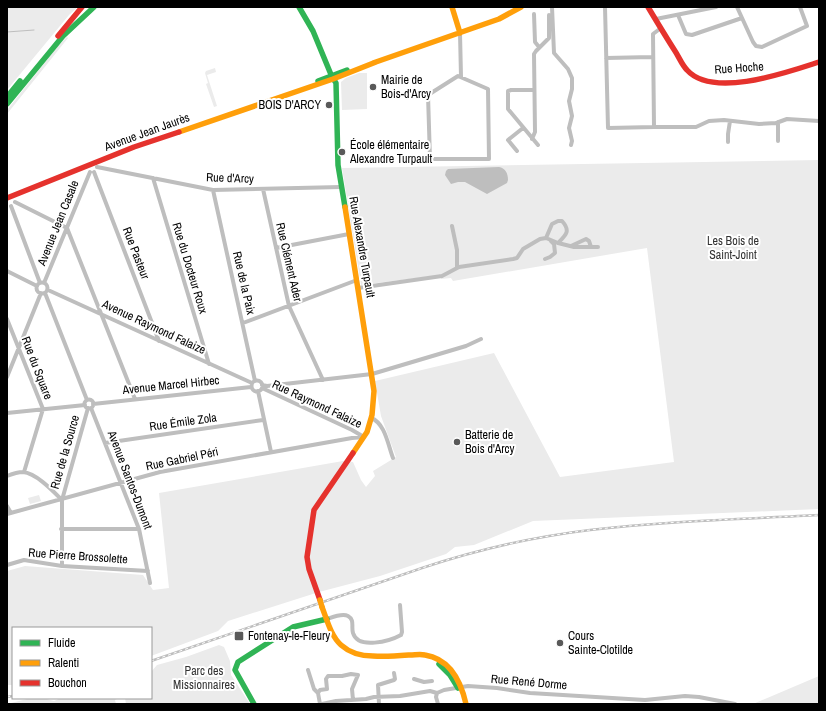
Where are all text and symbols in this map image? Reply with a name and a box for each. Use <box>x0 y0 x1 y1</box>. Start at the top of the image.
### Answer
street label: Rue Hoche <box>714 58 764 78</box>
place label: Mairie de Bois-d'Arcy <box>381 72 431 102</box>
marker: Mairie de Bois-d'Arcy <box>368 82 378 92</box>
place label: BOIS D'ARCY <box>258 97 321 113</box>
marker: BOIS D'ARCY <box>324 100 334 110</box>
street label: Avenue Jean Jaurès <box>101 109 192 155</box>
place label: École élémentaire Alexandre Turpault <box>349 137 432 167</box>
marker: École élémentaire Alexandre Turpault <box>337 147 347 157</box>
street label: Rue d'Arcy <box>206 169 254 187</box>
street label: Avenue Jean Casale <box>33 178 82 269</box>
street label: Rue Alexandre Turpault <box>345 195 379 299</box>
street label: Rue du Docteur Roux <box>169 220 212 316</box>
street label: Rue Clément Ader <box>272 221 306 304</box>
street label: Rue Pasteur <box>119 225 154 282</box>
park label: Les Bois de Saint-Joint <box>707 233 759 263</box>
street label: Rue de la Paix <box>229 250 259 316</box>
street label: Avenue Raymond Falaize <box>99 296 208 358</box>
street label: Rue du Square <box>18 334 56 402</box>
street label: Avenue Marcel Hirbec <box>121 372 220 398</box>
street label: Rue Raymond Falaize <box>269 376 365 432</box>
street label: Rue Émile Zola <box>148 409 218 435</box>
street label: Rue de la Source <box>47 413 83 491</box>
place label: Batterie de Bois d'Arcy <box>465 427 515 457</box>
street label: Avenue Santos-Dumont <box>103 428 156 532</box>
marker: Batterie de Bois d'Arcy <box>452 437 462 447</box>
street label: Rue Gabriel Péri <box>144 443 220 475</box>
street label: Rue Pierre Brossolette <box>28 545 128 567</box>
legend <box>12 627 152 699</box>
place label: Fontenay-le-Fleury <box>248 628 330 644</box>
place label: Cours Sainte-Clotilde <box>568 628 633 658</box>
marker: Fontenay-le-Fleury <box>233 630 245 642</box>
text: Fluide <box>48 635 75 651</box>
marker: Cours Sainte-Clotilde <box>555 638 565 648</box>
text: Ralenti <box>48 655 79 671</box>
park label: Parc des Missionnaires <box>173 663 235 693</box>
street label: Rue René Dorme <box>490 671 568 693</box>
text: Bouchon <box>48 675 87 691</box>

